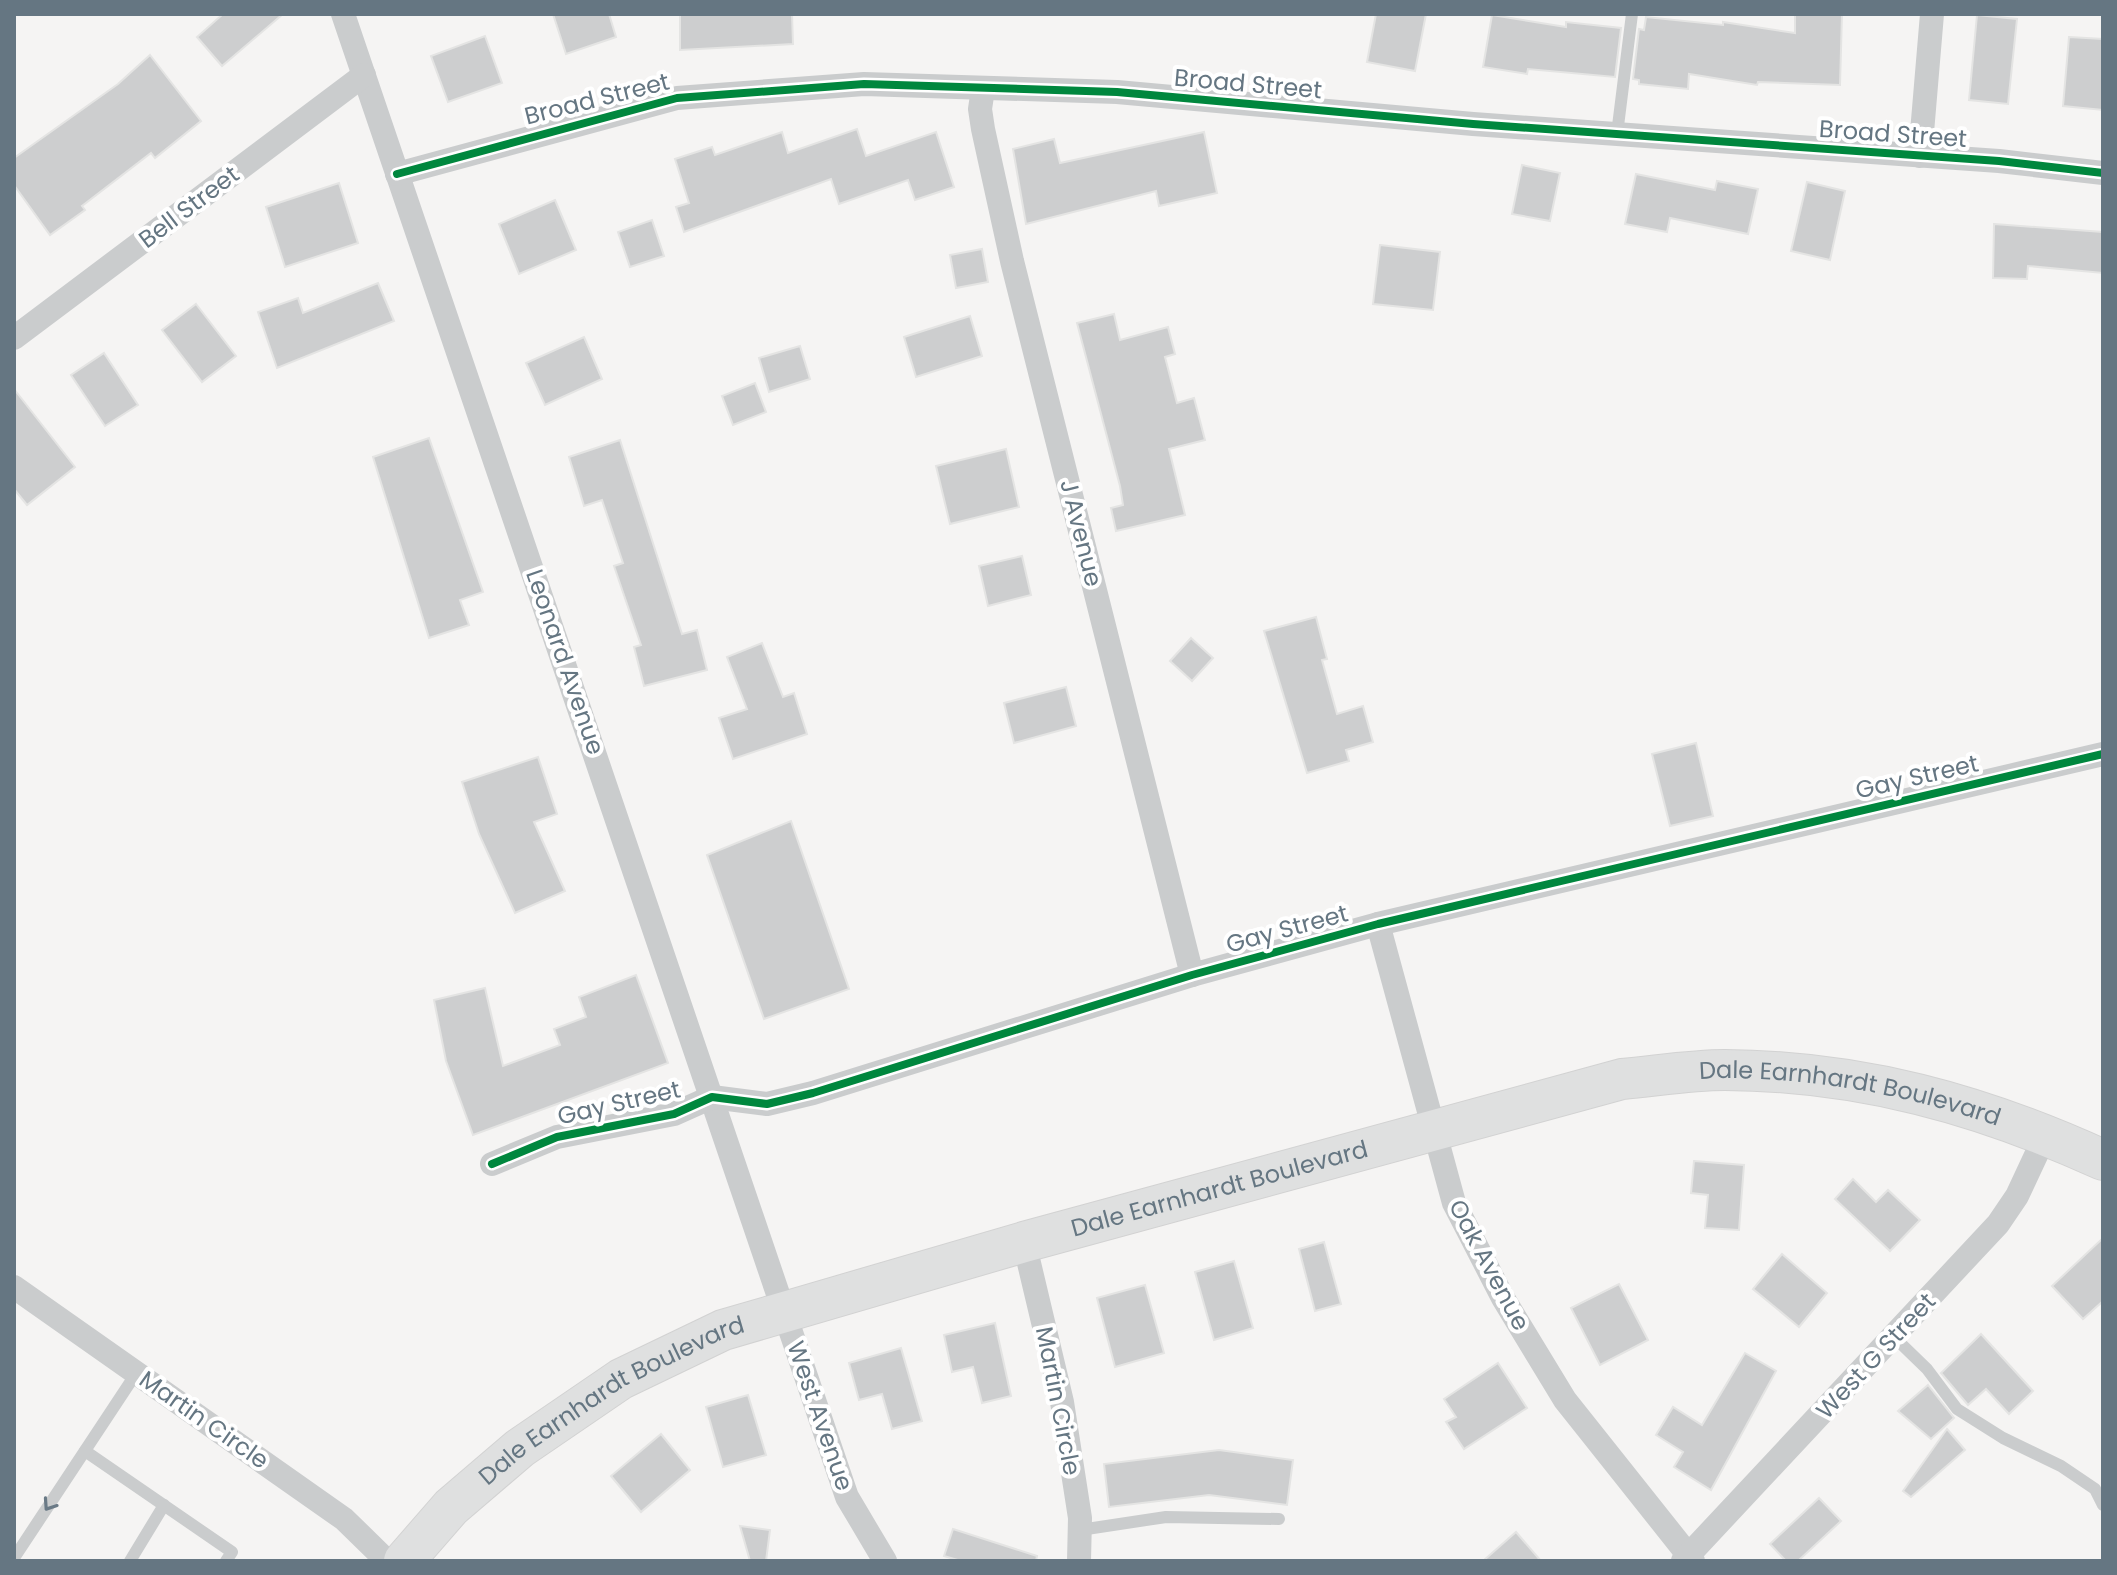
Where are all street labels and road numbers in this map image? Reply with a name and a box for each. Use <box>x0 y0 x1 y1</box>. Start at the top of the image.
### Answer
street label: Broad Street <box>1173 61 1323 106</box>
street label: Broad Street <box>521 65 673 132</box>
street label: Broad Street <box>1818 112 1968 155</box>
street label: Bell Street <box>132 158 246 255</box>
street label: J Avenue <box>1052 476 1111 590</box>
street label: Leonard Avenue <box>518 565 613 759</box>
street label: Gay Street <box>1852 746 1982 807</box>
street label: Gay Street <box>1222 896 1352 961</box>
street label: Dale Earnhardt Boulevard <box>1698 1053 2005 1134</box>
street label: Gay Street <box>554 1072 684 1133</box>
street label: Dale Earnhardt Boulevard <box>1067 1132 1371 1244</box>
street label: Oak Avenue <box>1441 1193 1538 1336</box>
street label: West G Street <box>1809 1285 1943 1426</box>
street label: Dale Earnhardt Boulevard <box>471 1308 748 1492</box>
street label: Martin Circle <box>1028 1324 1089 1478</box>
street label: West Avenue <box>779 1337 861 1495</box>
street label: Martin Circle <box>133 1363 276 1476</box>

